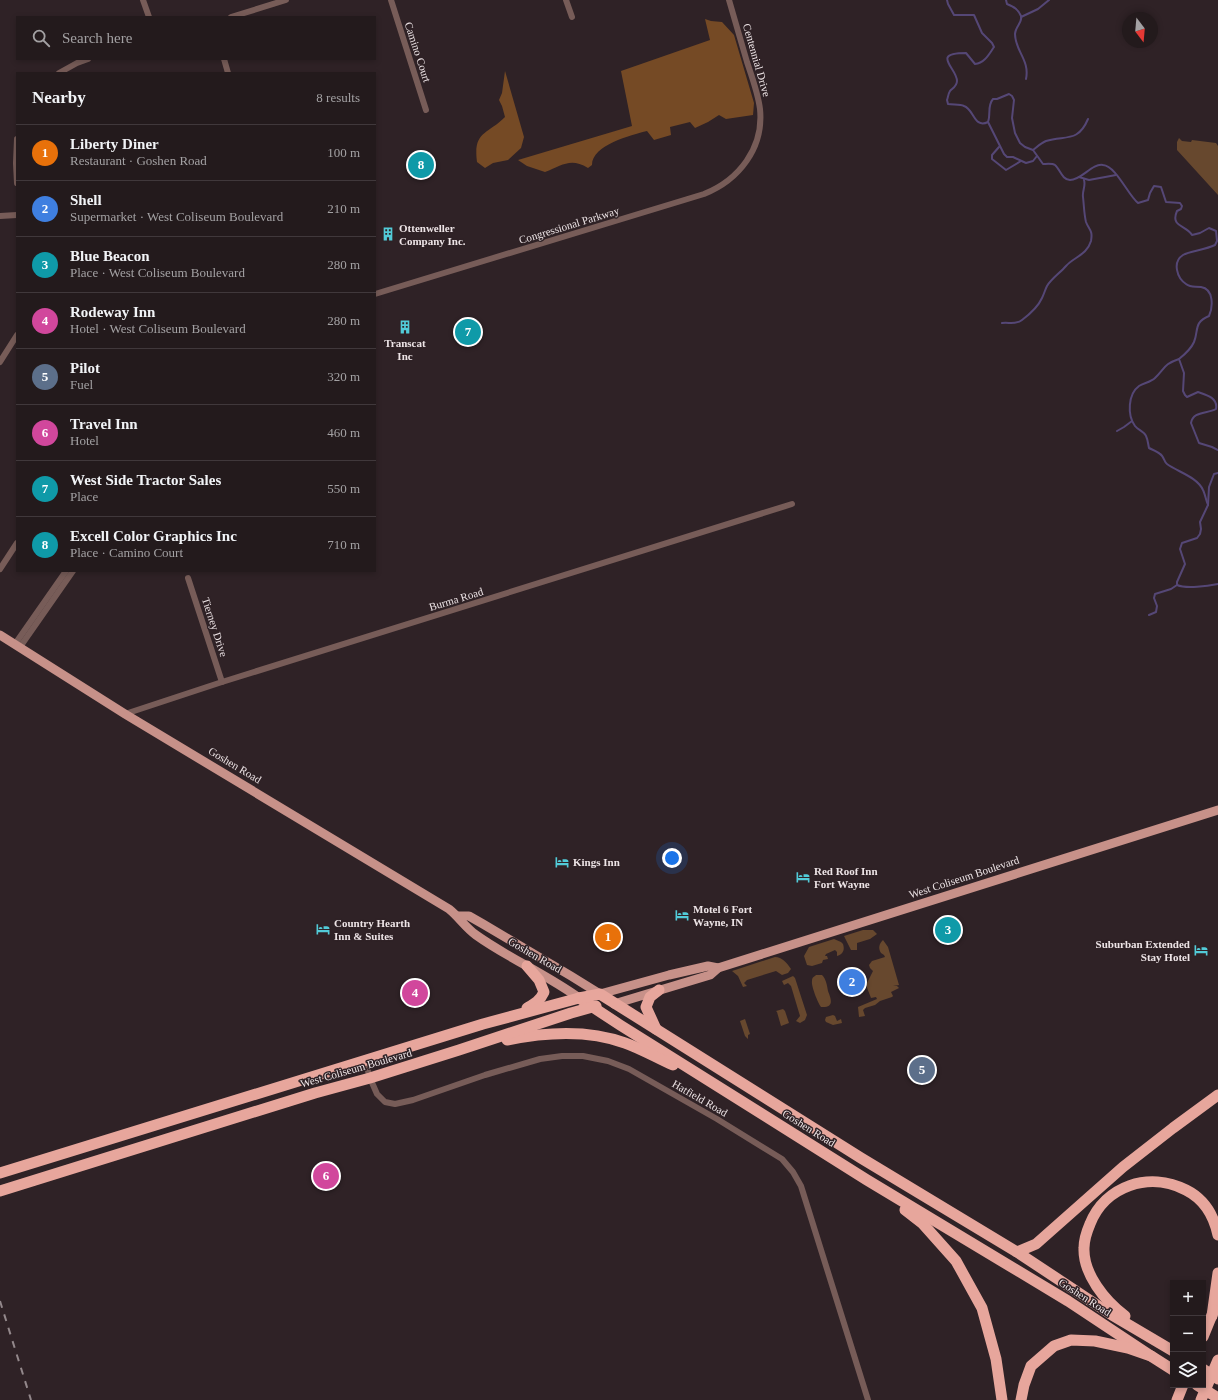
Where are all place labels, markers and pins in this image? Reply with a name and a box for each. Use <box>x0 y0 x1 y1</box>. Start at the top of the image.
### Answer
pin: 8 <box>408 150 434 180</box>
place label: Ottenweller Company Inc. <box>399 222 466 247</box>
building icon: Ottenweller Company Inc. <box>380 226 396 242</box>
pin: 7 <box>455 317 481 347</box>
building icon: Transcat Inc <box>397 319 413 335</box>
place label: Transcat Inc <box>384 337 426 362</box>
hotel icon: Kings Inn <box>554 854 570 870</box>
place label: Kings Inn <box>573 856 620 868</box>
place label: Red Roof Inn Fort Wayne <box>814 865 878 890</box>
hotel icon: Red Roof Inn Fort Wayne <box>795 869 811 885</box>
place label: Motel 6 Fort Wayne, IN <box>693 903 753 928</box>
hotel icon: Motel 6 Fort Wayne, IN <box>674 907 690 923</box>
pin: 3 <box>935 915 961 945</box>
place label: Country Hearth Inn & Suites <box>334 917 410 942</box>
hotel icon: Country Hearth Inn & Suites <box>315 921 331 937</box>
pin: 1 <box>595 922 621 952</box>
place label: Suburban Extended Stay Hotel <box>1096 938 1190 963</box>
hotel icon: Suburban Extended Stay Hotel <box>1193 942 1209 958</box>
pin: 2 <box>839 967 865 997</box>
pin: 4 <box>402 978 428 1008</box>
pin: 5 <box>909 1055 935 1085</box>
pin: 6 <box>313 1161 339 1191</box>

